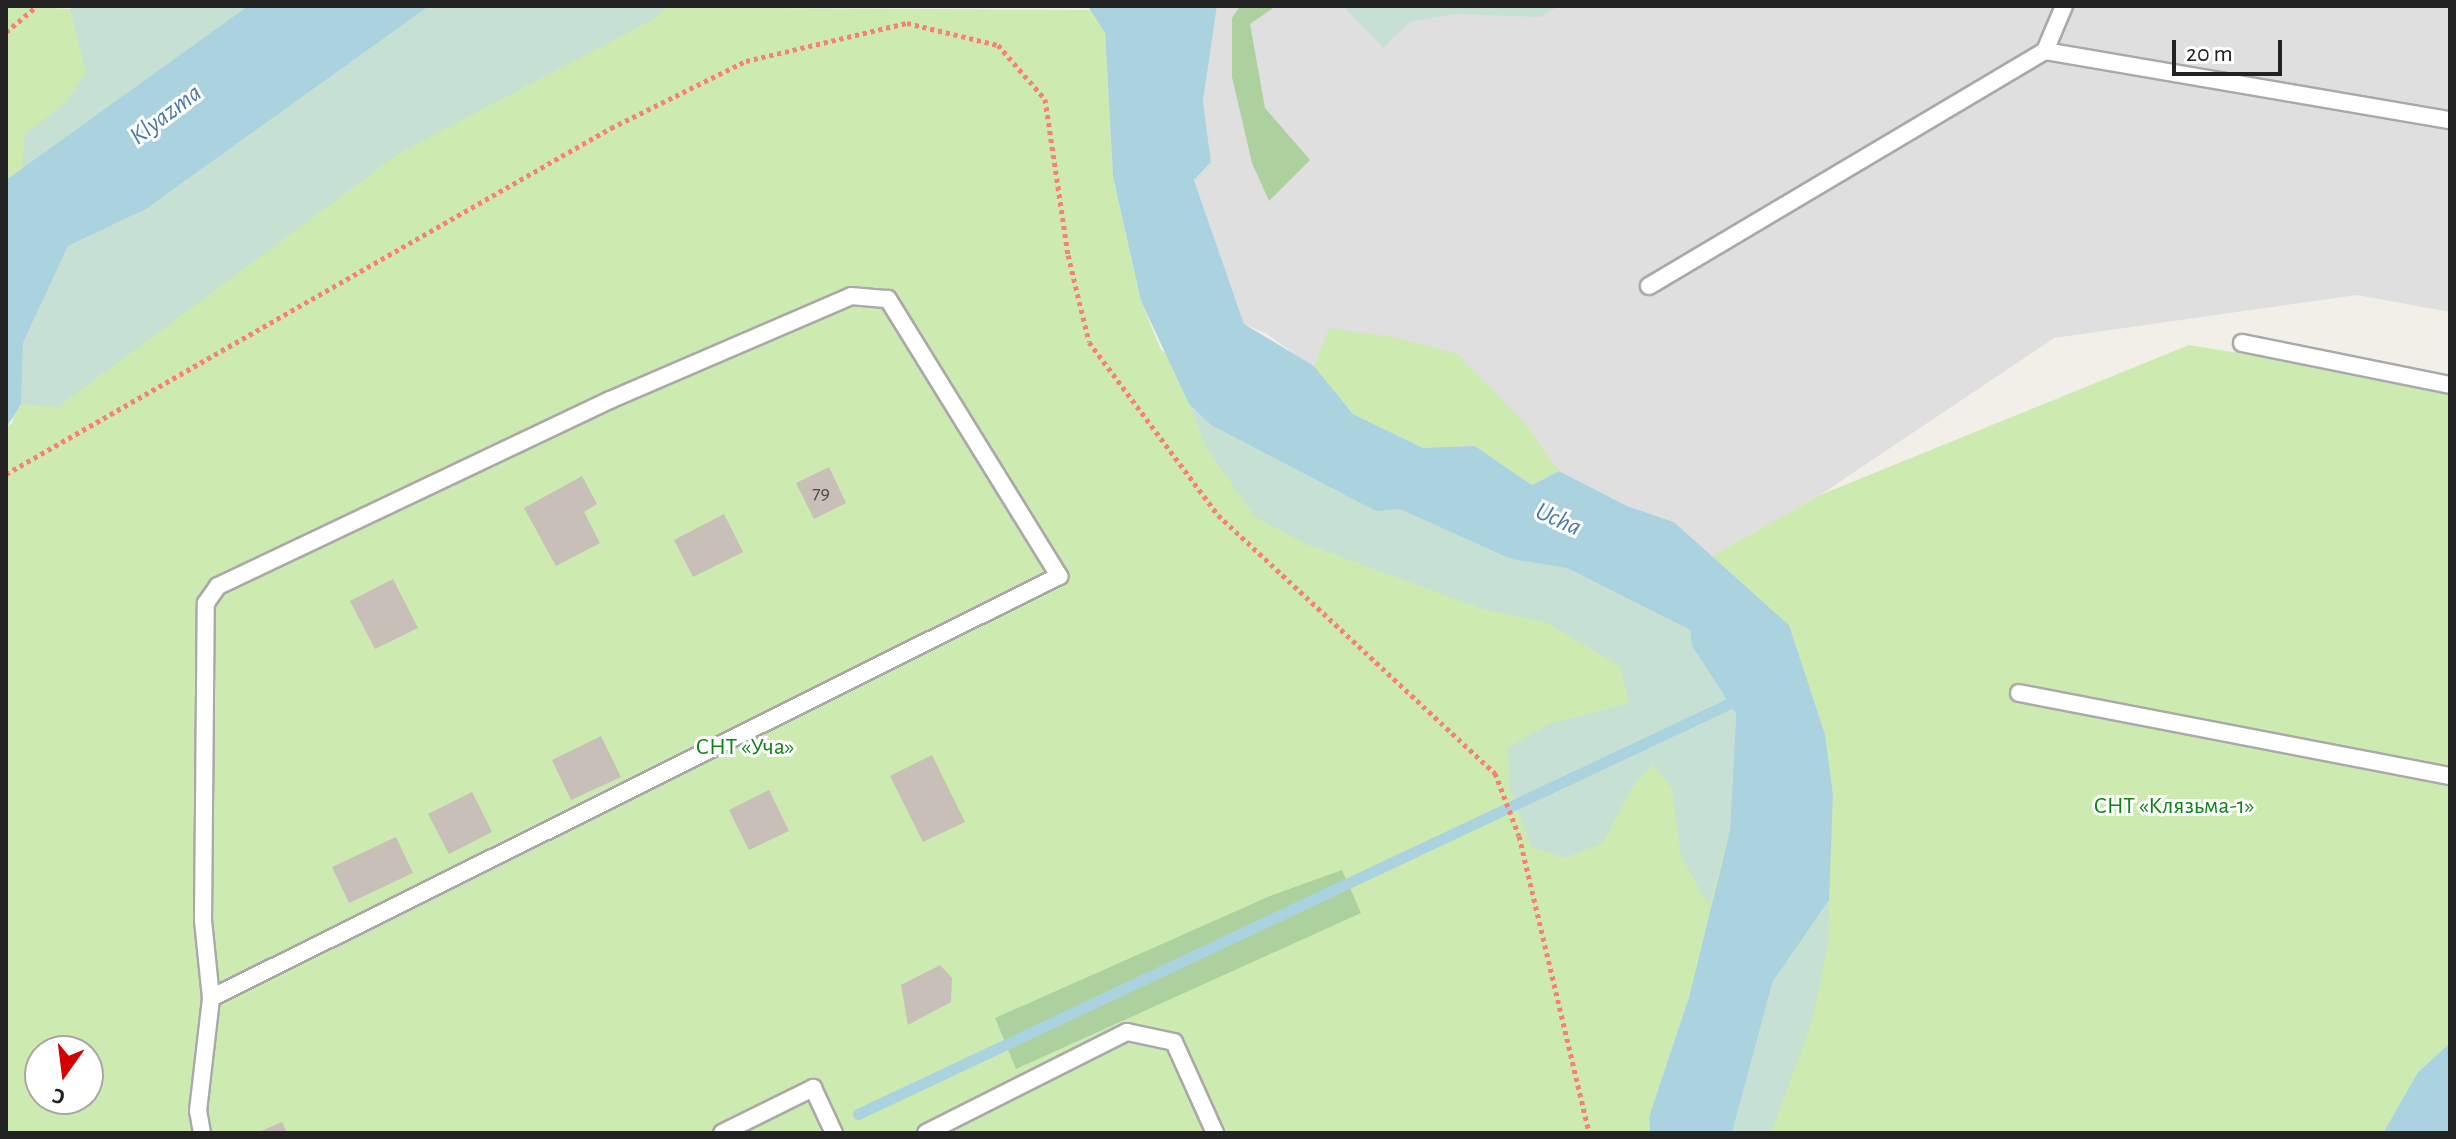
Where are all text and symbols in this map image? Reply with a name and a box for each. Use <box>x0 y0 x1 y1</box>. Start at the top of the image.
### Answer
scale bar <box>2176 24 2286 74</box>
text: 20 m <box>2186 42 2233 66</box>
water label: Klyazma <box>124 78 208 152</box>
house number: 79 <box>812 481 830 505</box>
water label: Ucha <box>1530 496 1586 544</box>
park label: СНТ «Уча» <box>696 734 794 762</box>
park label: СНТ «Клязьма-1» <box>2093 793 2255 821</box>
north arrow <box>24 1035 104 1115</box>
text: С <box>50 1084 67 1108</box>

